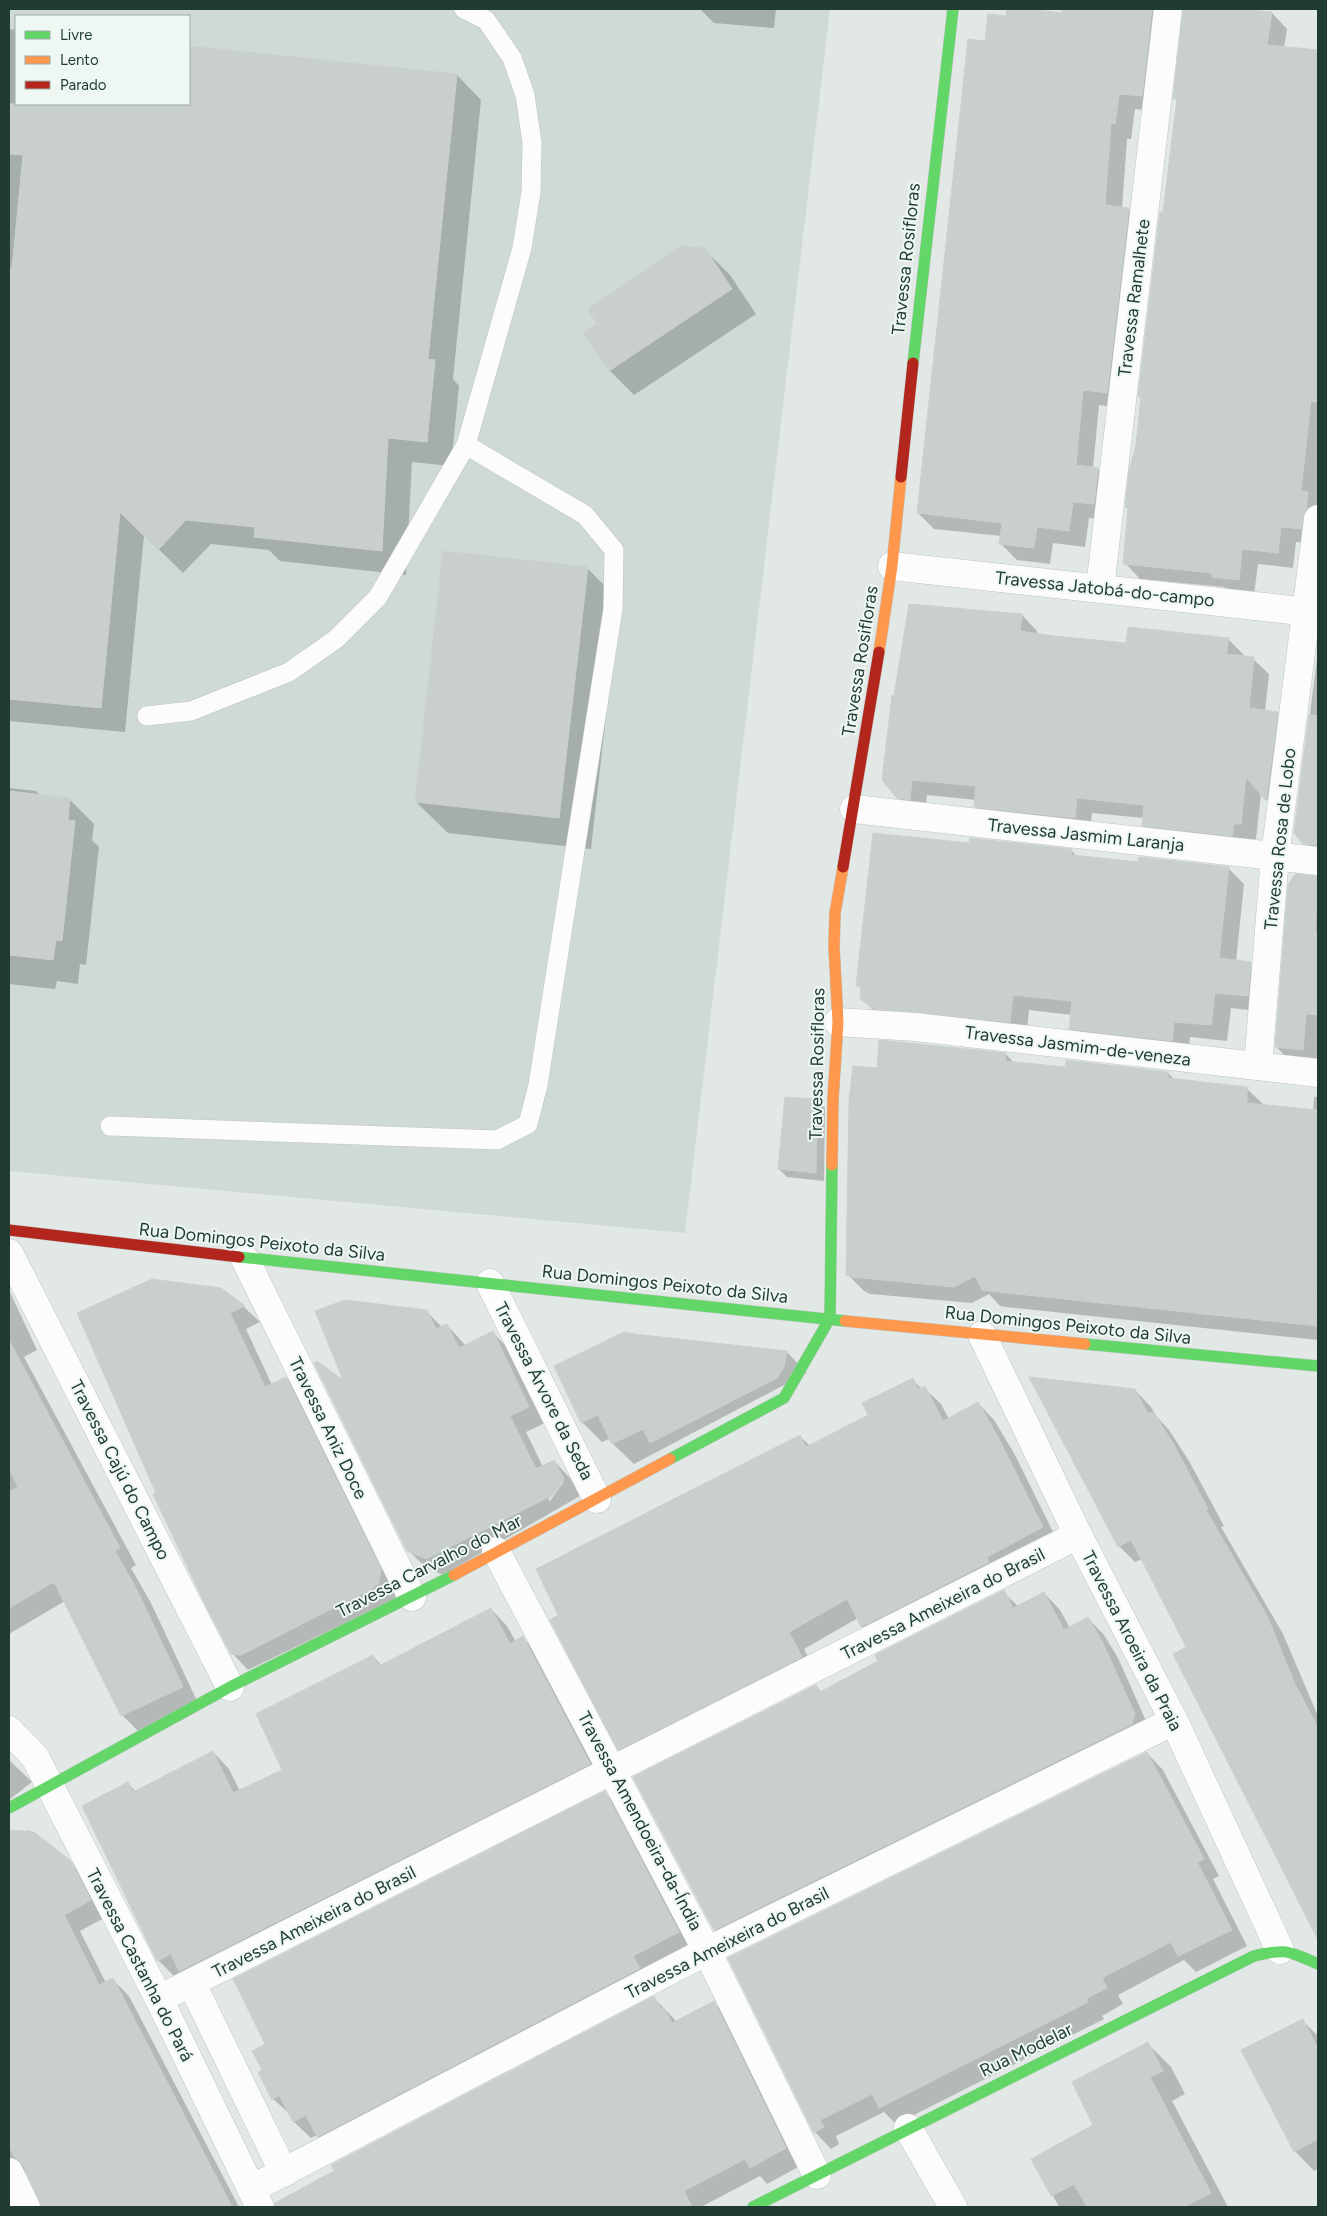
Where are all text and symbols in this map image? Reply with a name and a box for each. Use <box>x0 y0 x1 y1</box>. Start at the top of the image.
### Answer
legend <box>15 15 190 105</box>
text: Livre <box>60 26 92 44</box>
text: Lento <box>60 51 99 69</box>
text: Parado <box>60 76 107 94</box>
street label: Travessa Rosifloras <box>887 182 925 336</box>
street label: Travessa Ramalhete <box>1113 218 1155 378</box>
street label: Travessa Jatobá-do-campo <box>994 567 1216 611</box>
street label: Travessa Rosifloras <box>837 584 883 738</box>
street label: Travessa Rosa de Lobo <box>1259 747 1301 931</box>
street label: Travessa Jasmim Laranja <box>987 814 1185 856</box>
street label: Travessa Rosifloras <box>805 988 829 1140</box>
street label: Travessa Jasmim-de-veneza <box>964 1021 1192 1071</box>
street label: Rua Domingos Peixoto da Silva <box>138 1218 386 1266</box>
street label: Rua Domingos Peixoto da Silva <box>541 1260 789 1308</box>
street label: Travessa Árvore da Seda <box>490 1298 598 1484</box>
street label: Rua Domingos Peixoto da Silva <box>944 1301 1192 1349</box>
street label: Travessa Aniz Doce <box>284 1353 372 1503</box>
street label: Travessa Cajú do Campo <box>65 1376 175 1564</box>
street label: Travessa Carvalho do Mar <box>333 1510 525 1622</box>
street label: Travessa Ameixeira do Brasil <box>838 1543 1048 1665</box>
street label: Travessa Aroeira da Praia <box>1077 1547 1187 1735</box>
street label: Travessa Amendoeira-da-Índia <box>573 1708 707 1934</box>
street label: Travessa Ameixeira do Brasil <box>209 1861 419 1983</box>
street label: Travessa Castanha do Pará <box>82 1865 198 2065</box>
street label: Travessa Ameixeira do Brasil <box>622 1882 832 2004</box>
street label: Rua Modelar <box>976 2018 1076 2082</box>

